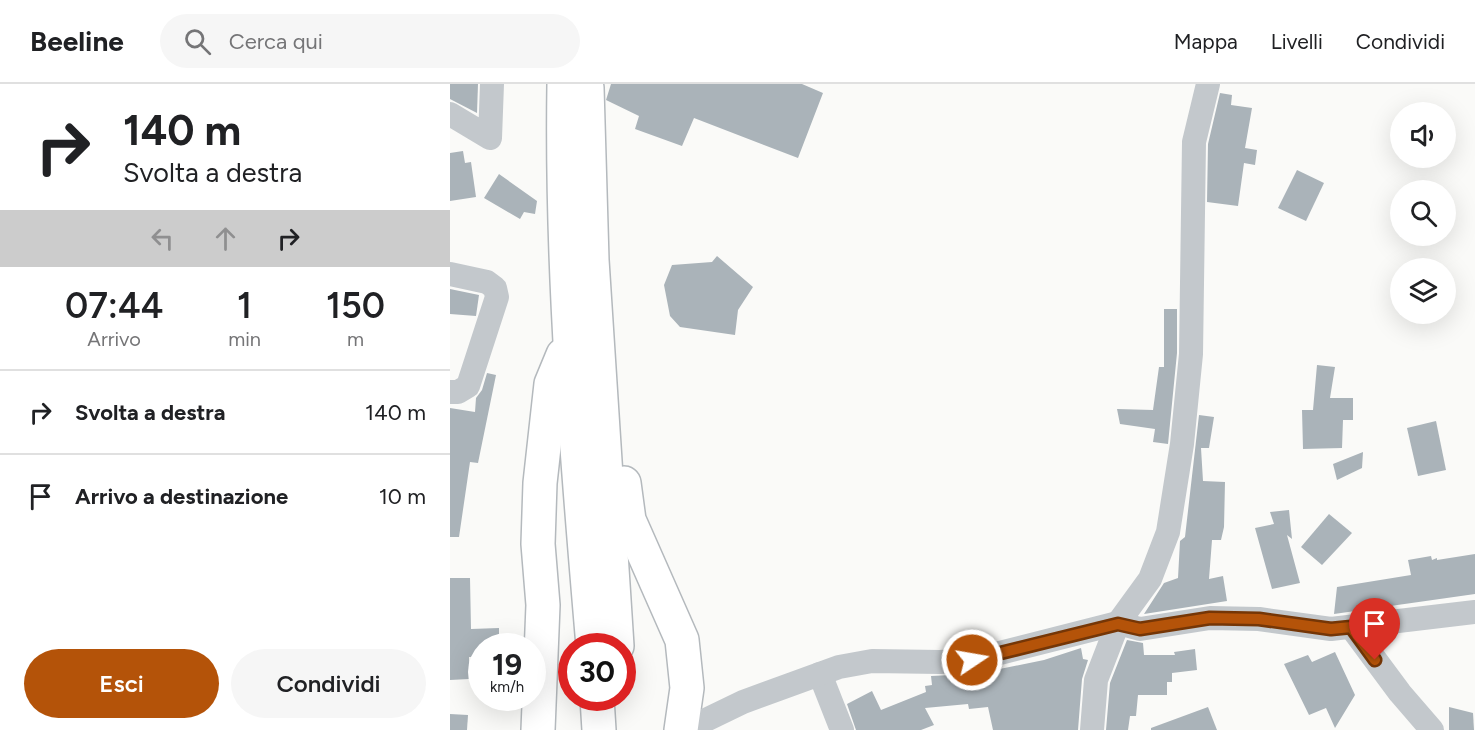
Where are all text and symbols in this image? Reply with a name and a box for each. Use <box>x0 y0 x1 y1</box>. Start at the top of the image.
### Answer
search box <box>160 14 580 68</box>
text: Beeline <box>30 24 124 58</box>
icon: search <box>181 25 214 58</box>
text: Cerca qui <box>229 28 323 55</box>
text: Mappa <box>1174 29 1238 54</box>
text: Livelli <box>1271 29 1323 54</box>
text: Condividi <box>1356 29 1445 54</box>
map controls <box>1390 102 1456 324</box>
button: sound <box>1390 102 1456 168</box>
text: 140 m <box>123 105 241 156</box>
icon: right <box>24 108 102 186</box>
text: Svolta a destra <box>123 156 302 189</box>
button: search <box>1390 180 1456 246</box>
icon: left <box>146 222 179 255</box>
icon: ahead <box>209 222 242 255</box>
icon: right <box>272 222 305 255</box>
button: layers <box>1390 258 1456 324</box>
text: 07:44 <box>65 284 163 327</box>
text: 1 <box>237 284 252 327</box>
text: 150 <box>326 284 385 327</box>
text: Arrivo <box>87 327 141 351</box>
text: min <box>228 327 261 351</box>
text: m <box>347 327 364 351</box>
icon: right <box>24 396 57 429</box>
text: Svolta a destra <box>75 399 225 426</box>
text: 140 m <box>365 399 426 426</box>
icon: arrive <box>24 480 57 513</box>
text: Arrivo a destinazione <box>75 483 288 510</box>
text: 10 m <box>379 483 426 510</box>
pin <box>1349 598 1400 660</box>
icon: arrive <box>1358 607 1391 640</box>
position arrow <box>940 628 1004 692</box>
speed limit sign: 30 <box>558 633 636 711</box>
text: 19 <box>492 646 522 683</box>
button: Esci <box>24 649 219 718</box>
button: Condividi <box>231 649 426 718</box>
text: km/h <box>490 678 524 696</box>

